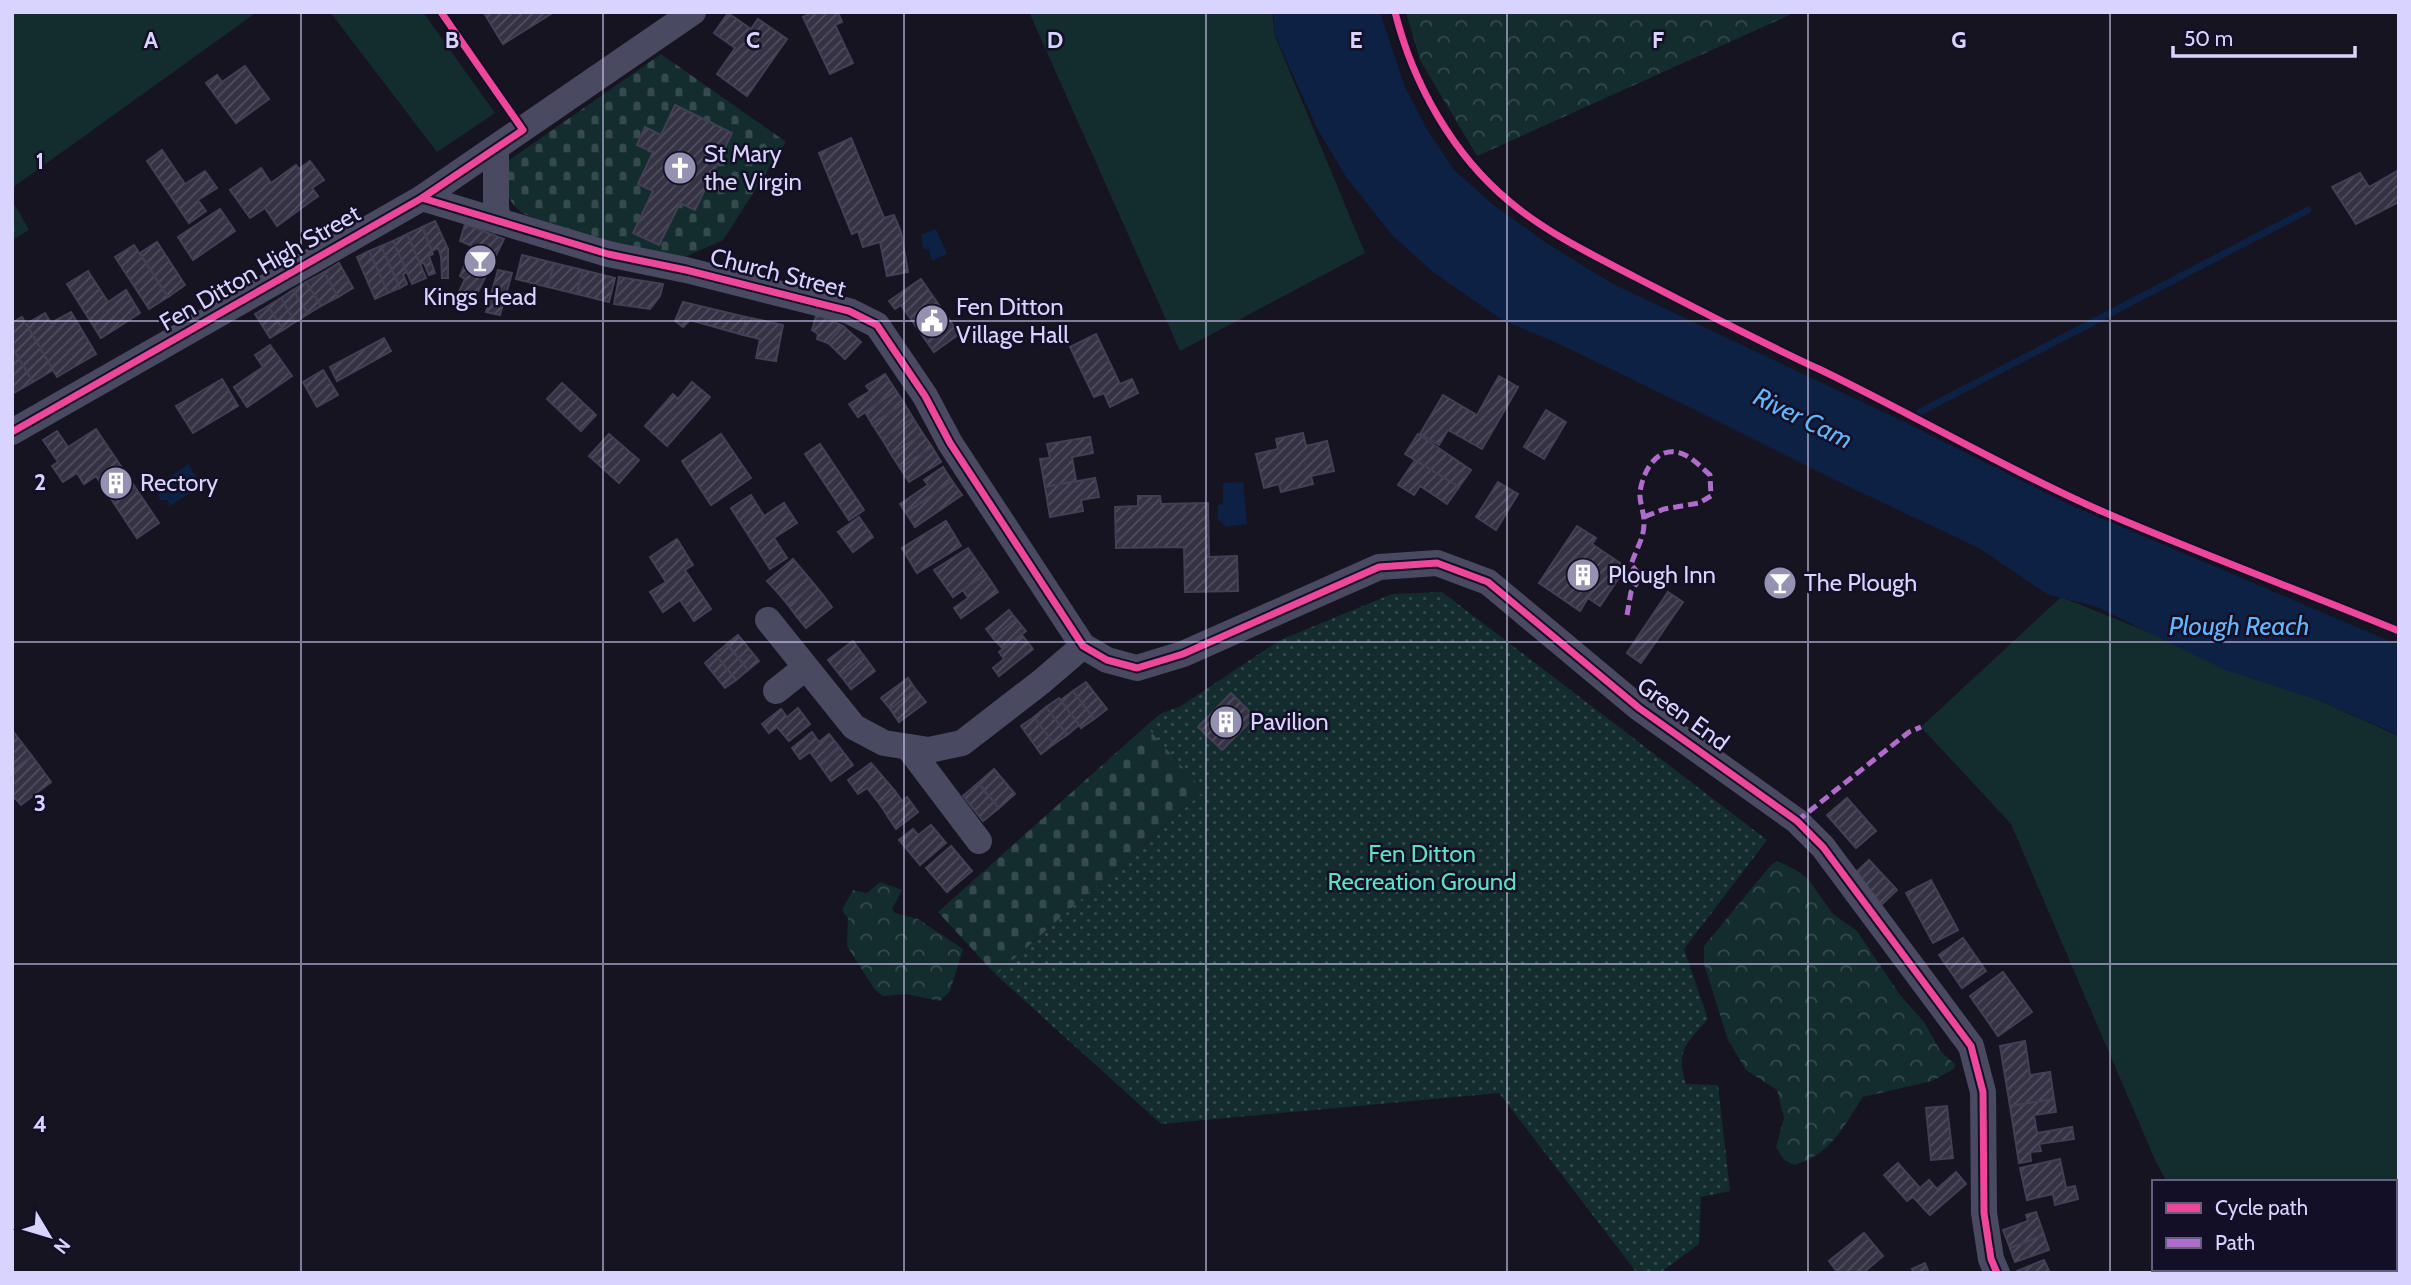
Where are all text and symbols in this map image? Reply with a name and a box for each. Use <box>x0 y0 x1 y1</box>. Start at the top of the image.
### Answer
scale bar <box>2173 14 2355 58</box>
text: A <box>144 26 159 54</box>
text: B <box>445 26 459 54</box>
text: C <box>746 26 760 54</box>
text: D <box>1047 26 1063 54</box>
text: E <box>1349 26 1363 54</box>
text: F <box>1652 26 1664 54</box>
text: G <box>1951 26 1967 54</box>
text: 50 m <box>2184 26 2233 51</box>
place label: St Mary the Virgin <box>704 139 802 196</box>
text: 1 <box>36 147 44 175</box>
church icon: St Mary the Virgin <box>661 149 699 187</box>
street label: Fen Ditton High Street <box>154 198 365 337</box>
bar icon: Kings Head <box>461 242 499 280</box>
street label: Church Street <box>707 242 849 303</box>
place label: Kings Head <box>423 282 537 311</box>
place label: Fen Ditton Village Hall <box>956 292 1069 349</box>
public building icon: Fen Ditton Village Hall <box>913 302 951 340</box>
water label: River Cam <box>1748 380 1858 456</box>
building icon: Rectory <box>97 464 135 502</box>
text: 2 <box>34 468 46 496</box>
place label: Rectory <box>140 468 218 497</box>
building icon: Plough Inn <box>1564 556 1602 594</box>
place label: Plough Inn <box>1608 560 1716 589</box>
bar icon: The Plough <box>1761 564 1799 602</box>
place label: The Plough <box>1804 568 1917 597</box>
water label: Plough Reach <box>2169 610 2309 642</box>
street label: Green End <box>1632 671 1735 757</box>
building icon: Pavilion <box>1207 703 1245 741</box>
place label: Pavilion <box>1250 707 1329 736</box>
text: 3 <box>34 789 46 817</box>
park label: Fen Ditton Recreation Ground <box>1327 839 1517 896</box>
text: 4 <box>33 1110 47 1138</box>
legend <box>2152 1180 2397 1271</box>
text: Cycle path <box>2215 1195 2308 1220</box>
north arrow <box>14 1201 84 1271</box>
text: Path <box>2215 1230 2255 1255</box>
text: N <box>49 1234 75 1259</box>

